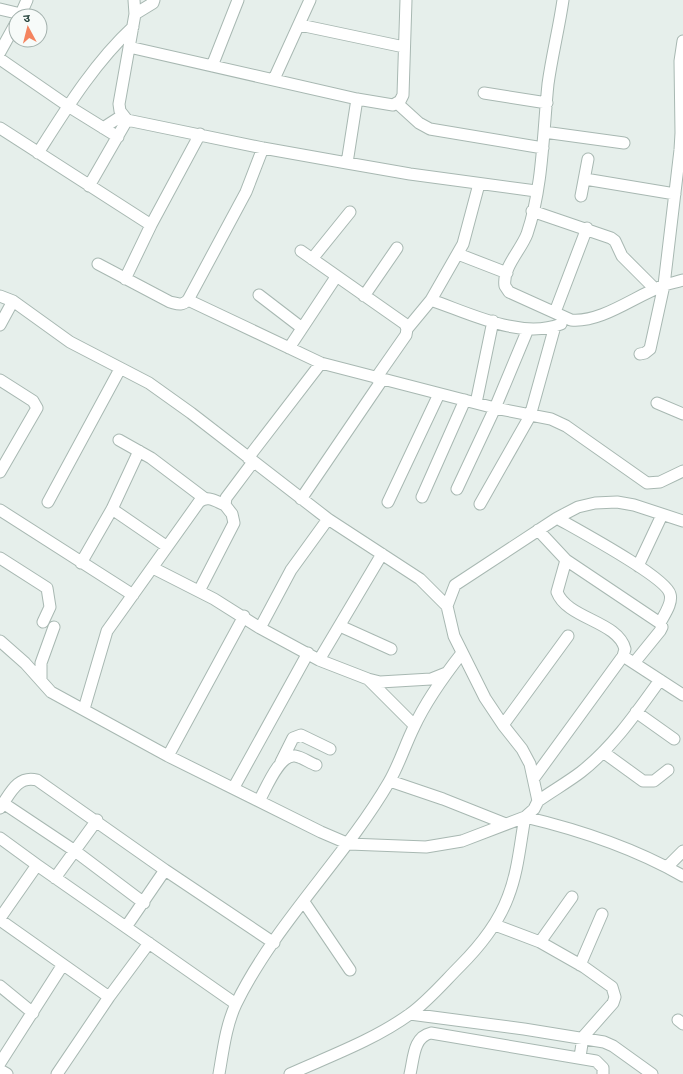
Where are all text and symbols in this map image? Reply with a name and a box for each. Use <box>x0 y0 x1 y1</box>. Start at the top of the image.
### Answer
north arrow <box>8 8 48 48</box>
text: उ <box>23 12 31 24</box>

